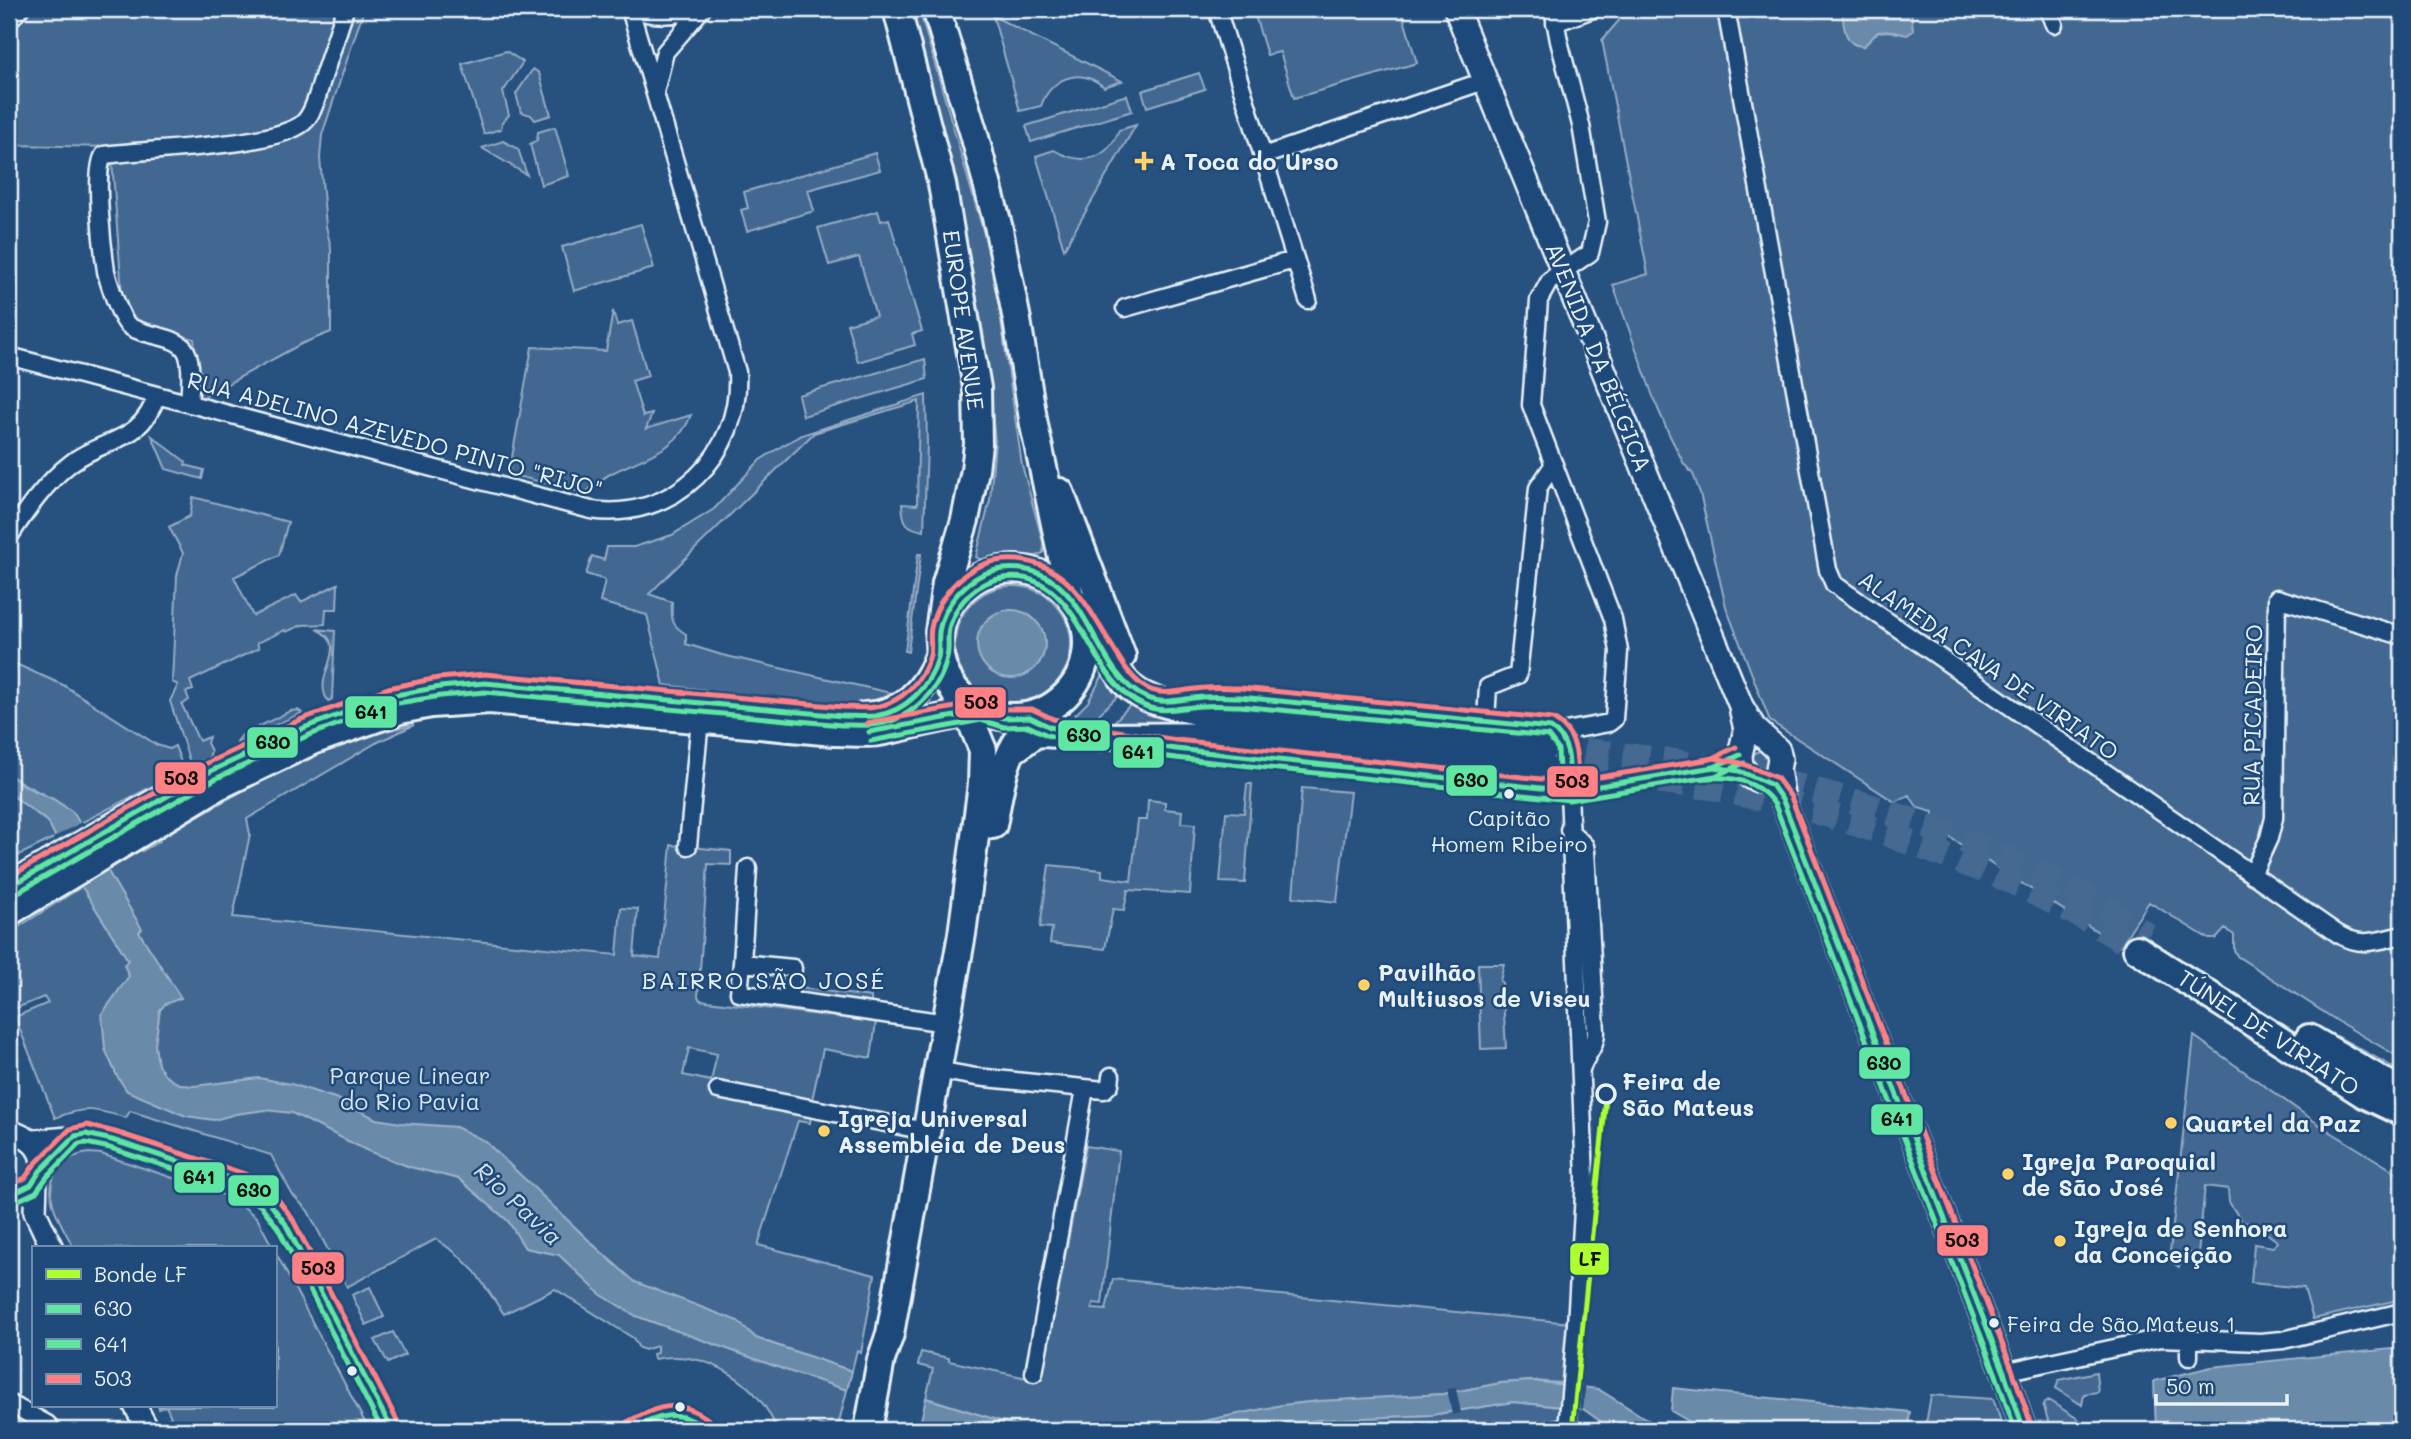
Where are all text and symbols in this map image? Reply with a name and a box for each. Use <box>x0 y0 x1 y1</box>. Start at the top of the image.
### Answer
place label: A Toca do Urso <box>1160 146 1339 176</box>
marker: A Toca do Urso <box>1134 151 1154 171</box>
street label: EUROPE AVENUE <box>936 228 992 412</box>
street label: AVENIDA DA BÉLGICA <box>1539 238 1659 476</box>
street label: RUA ADELINO AZEVEDO PINTO "RIJO" <box>184 364 606 504</box>
street label: ALAMEDA CAVA DE VIRIATO <box>1853 564 2125 766</box>
street label: RUA PICADEIRO <box>2235 624 2269 806</box>
line badge: 503 <box>954 686 1007 719</box>
text: 503 <box>964 689 998 714</box>
line badge: 641 <box>344 695 398 729</box>
text: 641 <box>355 699 387 724</box>
line badge: 630 <box>1057 719 1111 752</box>
text: 630 <box>1066 722 1102 747</box>
line badge: 630 <box>246 726 299 759</box>
text: 630 <box>255 729 291 754</box>
line badge: 641 <box>1112 736 1165 769</box>
text: 641 <box>1122 739 1154 764</box>
line badge: 503 <box>154 761 207 795</box>
line badge: 630 <box>1445 764 1498 797</box>
text: 503 <box>164 765 198 790</box>
line badge: 503 <box>1546 765 1599 798</box>
text: 630 <box>1453 767 1489 792</box>
text: 503 <box>1555 768 1589 793</box>
marker: Capitão Homem Ribeiro <box>1502 787 1516 801</box>
place label: Capitão Homem Ribeiro <box>1431 804 1587 857</box>
place label: Pavilhão Multiusos de Viseu <box>1378 957 1591 1013</box>
street label: TÚNEL DE VIRIATO <box>2172 962 2366 1102</box>
district label: BAIRRO SÃO JOSÉ <box>642 964 886 995</box>
marker: Pavilhão Multiusos de Viseu <box>1356 977 1372 993</box>
line badge: 630 <box>1858 1046 1911 1080</box>
text: 630 <box>1866 1050 1902 1075</box>
park label: Parque Linear do Rio Pavia <box>330 1060 490 1116</box>
place label: Feira de São Mateus <box>1622 1066 1754 1122</box>
marker: Feira de São Mateus <box>1596 1084 1616 1104</box>
place label: Igreja Universal Assembleia de Deus <box>838 1103 1065 1159</box>
line badge: 641 <box>1870 1103 1924 1136</box>
text: 641 <box>1881 1106 1913 1131</box>
place label: Quartel da Paz <box>2185 1108 2361 1138</box>
marker: Quartel da Paz <box>2163 1115 2179 1131</box>
marker: Igreja Universal Assembleia de Deus <box>816 1123 832 1139</box>
place label: Igreja Paroquial de São José <box>2022 1146 2216 1202</box>
water label: Rio Pavia <box>468 1154 570 1252</box>
line badge: 641 <box>173 1161 226 1194</box>
text: 641 <box>183 1164 215 1189</box>
marker: Igreja Paroquial de São José <box>2000 1166 2016 1182</box>
line badge: 630 <box>227 1174 280 1207</box>
text: 630 <box>236 1177 272 1202</box>
place label: Igreja de Senhora da Conceição <box>2074 1213 2287 1269</box>
line badge: 503 <box>1936 1224 1989 1257</box>
text: 503 <box>1945 1227 1979 1252</box>
marker: Igreja de Senhora da Conceição <box>2052 1233 2068 1249</box>
line badge: LF <box>1569 1242 1610 1276</box>
legend <box>32 1246 276 1408</box>
text: LF <box>1578 1246 1602 1271</box>
line badge: 503 <box>291 1251 345 1285</box>
text: 503 <box>301 1255 335 1280</box>
text: Bonde LF <box>94 1260 187 1287</box>
text: 630 <box>94 1294 132 1321</box>
place label: Feira de São Mateus 1 <box>2007 1310 2235 1337</box>
marker: Feira de São Mateus 1 <box>1987 1316 2001 1330</box>
text: 641 <box>94 1330 128 1357</box>
scale bar <box>2156 1362 2287 1406</box>
text: 503 <box>94 1364 132 1391</box>
unlabelled marker <box>345 1364 359 1378</box>
text: 50 m <box>2166 1372 2215 1399</box>
unlabelled marker <box>673 1400 687 1414</box>

